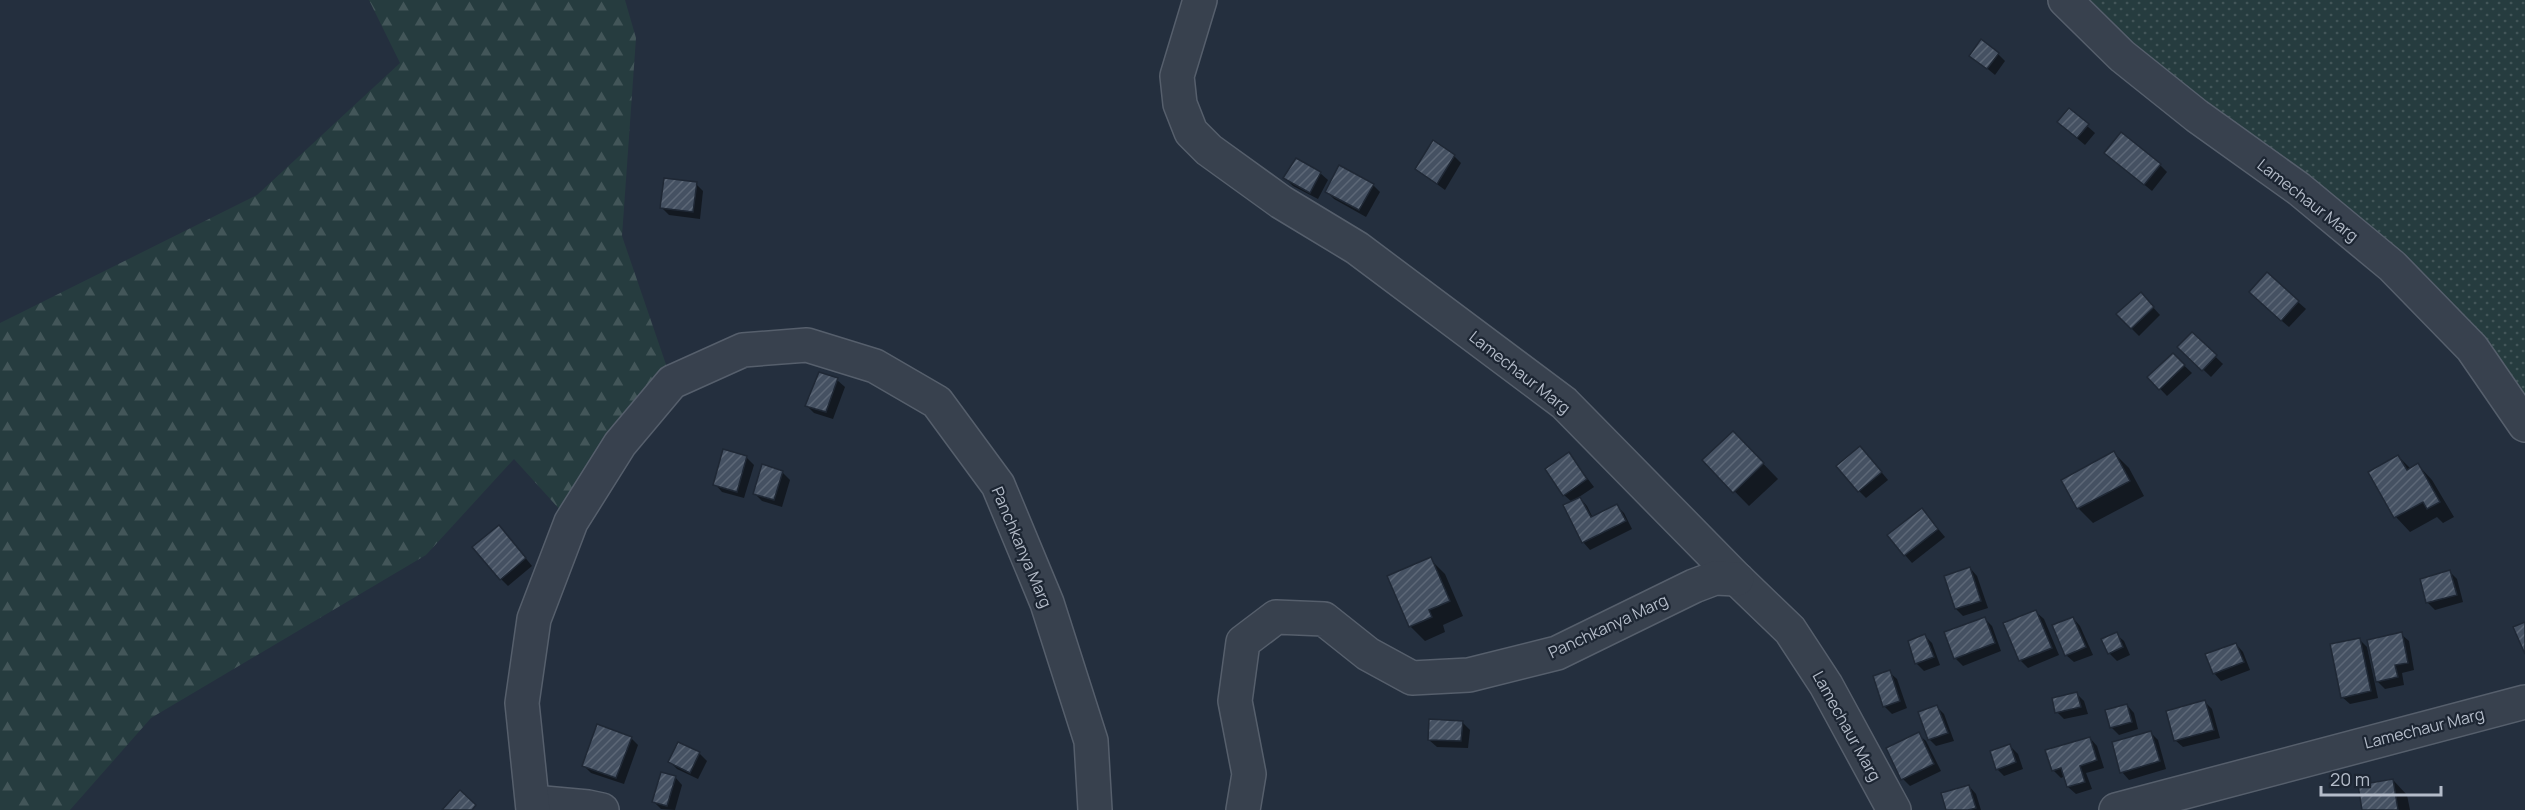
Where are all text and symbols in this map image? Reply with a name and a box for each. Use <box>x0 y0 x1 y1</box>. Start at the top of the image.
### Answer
street label: Lamechaur Marg <box>2253 153 2363 247</box>
street label: Lamechaur Marg <box>1465 325 1575 419</box>
street label: Panchkanya Marg <box>987 483 1057 611</box>
street label: Panchkanya Marg <box>1545 589 1671 663</box>
street label: Lamechaur Marg <box>1808 667 1886 785</box>
street label: Lamechaur Marg <box>2362 702 2486 754</box>
scale bar <box>2321 759 2441 797</box>
text: 20 m <box>2330 767 2370 791</box>

